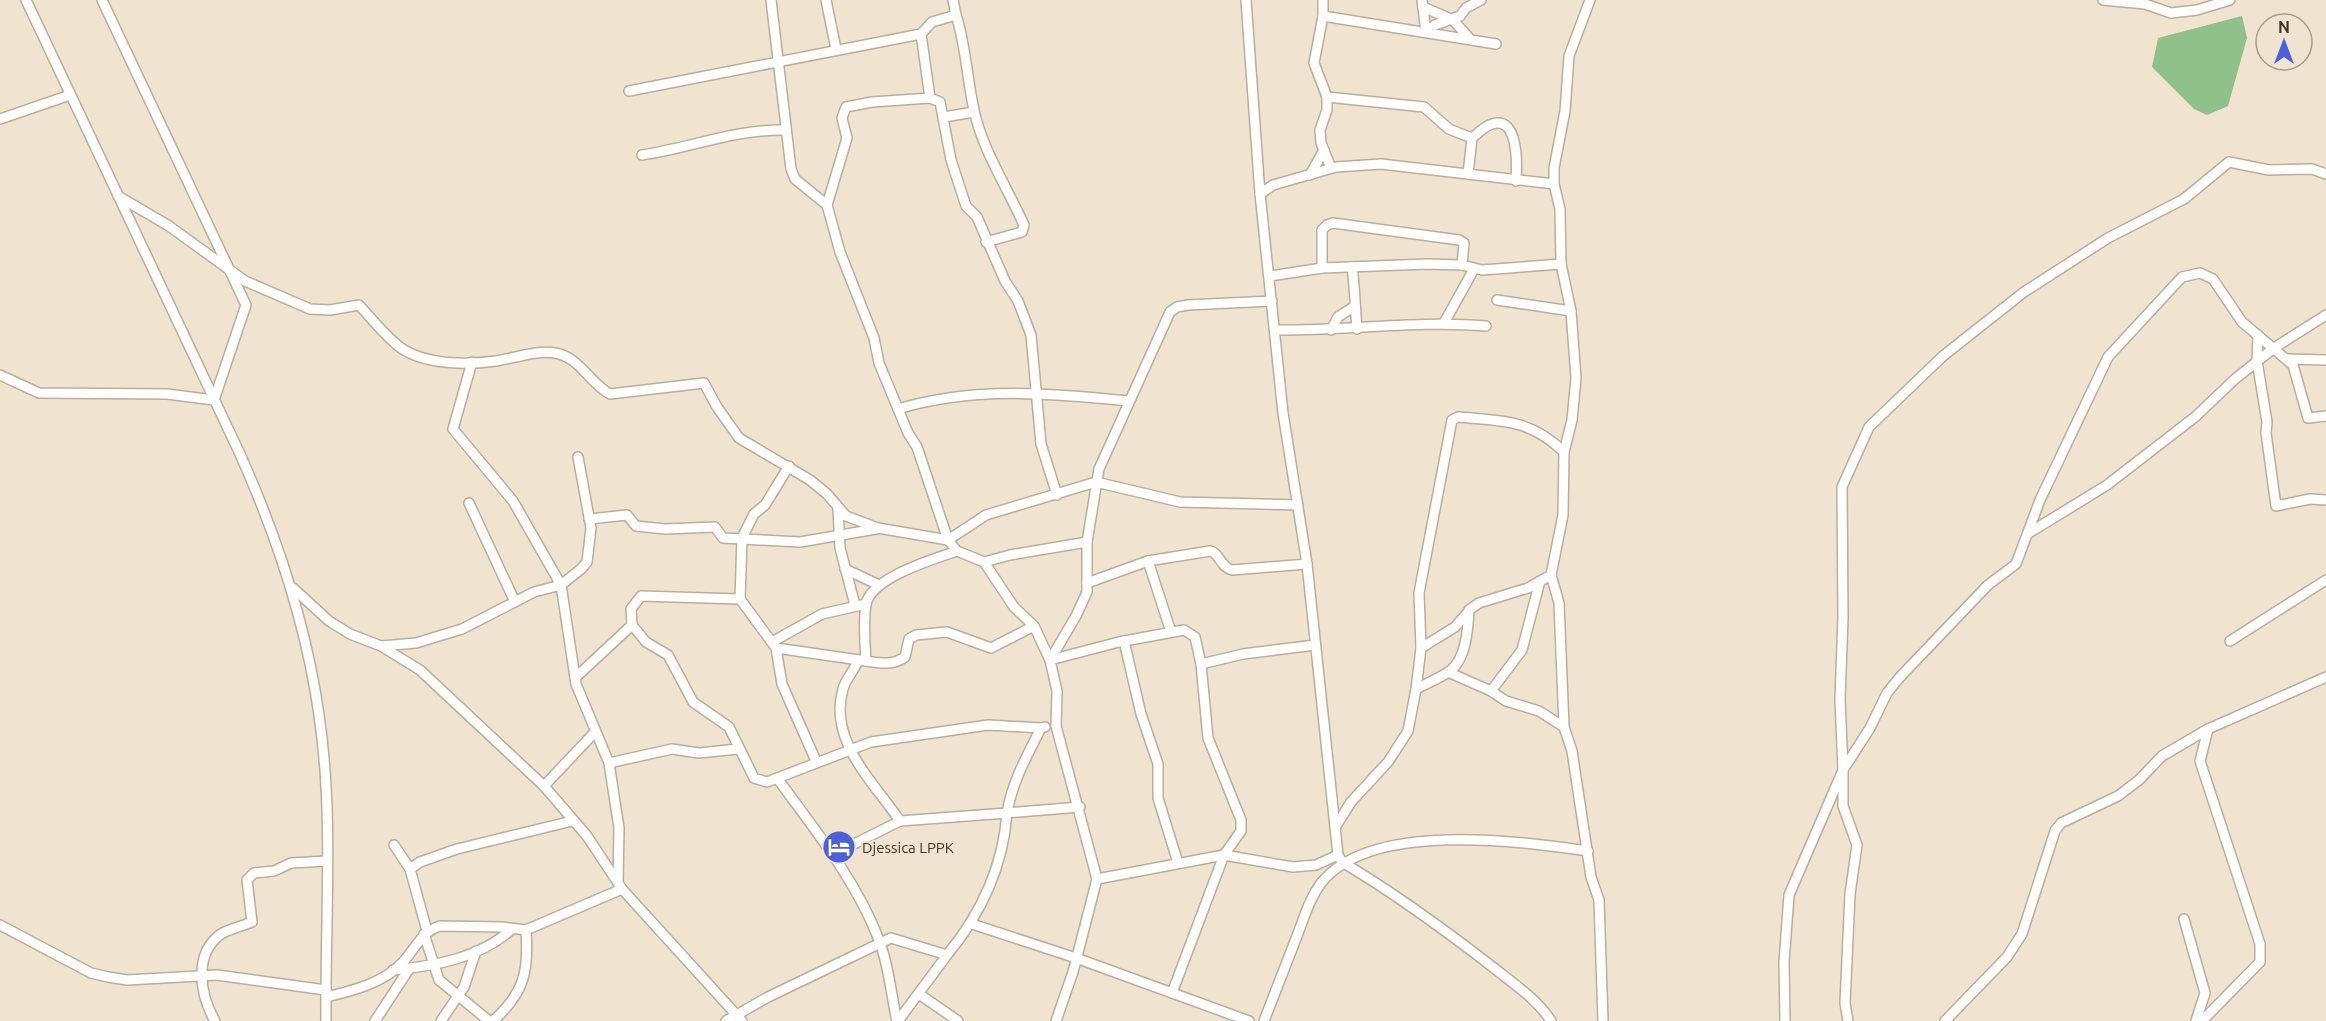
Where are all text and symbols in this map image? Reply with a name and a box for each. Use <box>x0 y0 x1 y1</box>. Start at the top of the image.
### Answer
north arrow <box>2254 12 2314 72</box>
text: N <box>2278 18 2290 36</box>
hotel icon: Djessica LPPK <box>821 829 857 865</box>
place label: Djessica LPPK <box>862 839 954 856</box>

